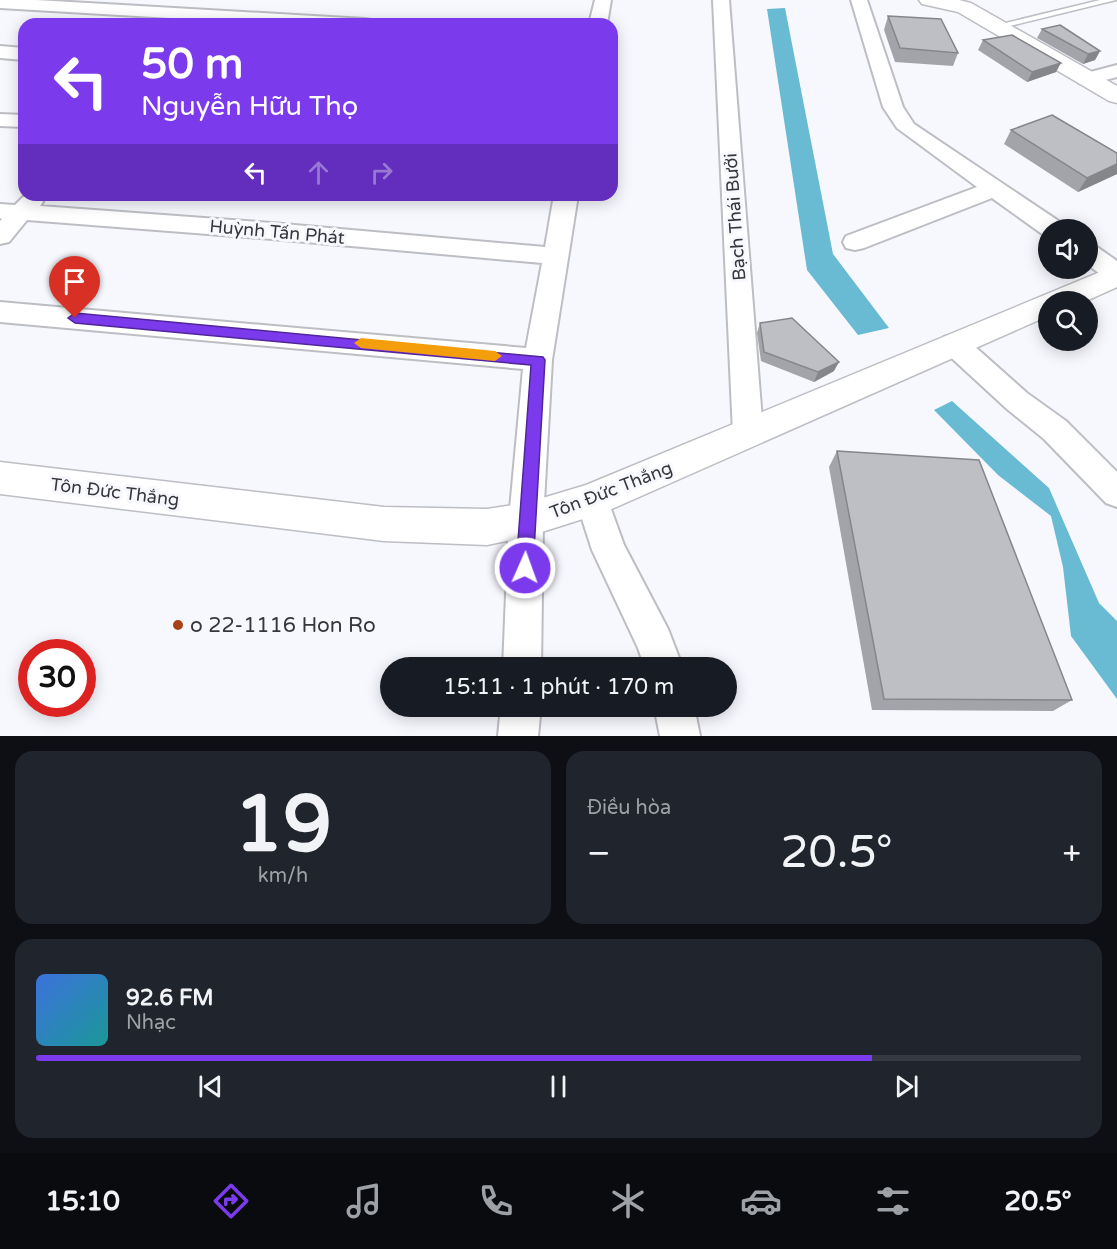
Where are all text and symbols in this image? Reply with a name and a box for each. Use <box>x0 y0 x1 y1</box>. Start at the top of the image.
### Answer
text: 50 m <box>141 39 243 90</box>
icon: left <box>42 42 120 120</box>
text: Nguyễn Hữu Thọ <box>141 90 358 123</box>
street label: Bạch Thái Bưởi <box>720 152 750 282</box>
icon: left <box>239 156 272 189</box>
icon: ahead <box>302 156 335 189</box>
icon: right <box>365 156 398 189</box>
street label: Huỳnh Tấn Phát <box>209 215 346 249</box>
map controls <box>1038 219 1098 351</box>
button: sound <box>1038 219 1098 279</box>
pin <box>49 256 100 318</box>
icon: arrive <box>58 265 91 298</box>
button: search <box>1038 291 1098 351</box>
street label: Tôn Đức Thắng <box>547 457 675 523</box>
street label: Tôn Đức Thắng <box>49 473 181 511</box>
position arrow <box>493 536 557 600</box>
place label: o 22-1116 Hon Ro <box>190 613 376 638</box>
marker: o 22-1116 Hon Ro <box>171 618 185 632</box>
speed limit sign: 30 <box>18 639 96 717</box>
text: 15:11 · 1 phút · 170 m <box>443 674 674 700</box>
text: 19 <box>234 778 332 872</box>
text: Điều hòa <box>587 796 671 820</box>
text: 20.5° <box>780 826 893 880</box>
text: − <box>587 834 611 873</box>
text: + <box>1062 834 1081 873</box>
text: km/h <box>258 864 308 888</box>
text: 92.6 FM <box>126 985 214 1011</box>
text: Nhạc <box>126 1011 176 1035</box>
icon: previous <box>194 1070 227 1103</box>
icon: pause <box>542 1070 575 1103</box>
icon: next <box>890 1070 923 1103</box>
icon: directions <box>210 1180 252 1222</box>
icon: music <box>343 1180 385 1222</box>
icon: phone <box>475 1180 517 1222</box>
icon: climate <box>607 1180 649 1222</box>
icon: car <box>740 1180 782 1222</box>
icon: filters <box>872 1180 914 1222</box>
text: 15:10 <box>45 1185 120 1218</box>
text: 20.5° <box>1004 1185 1072 1218</box>

